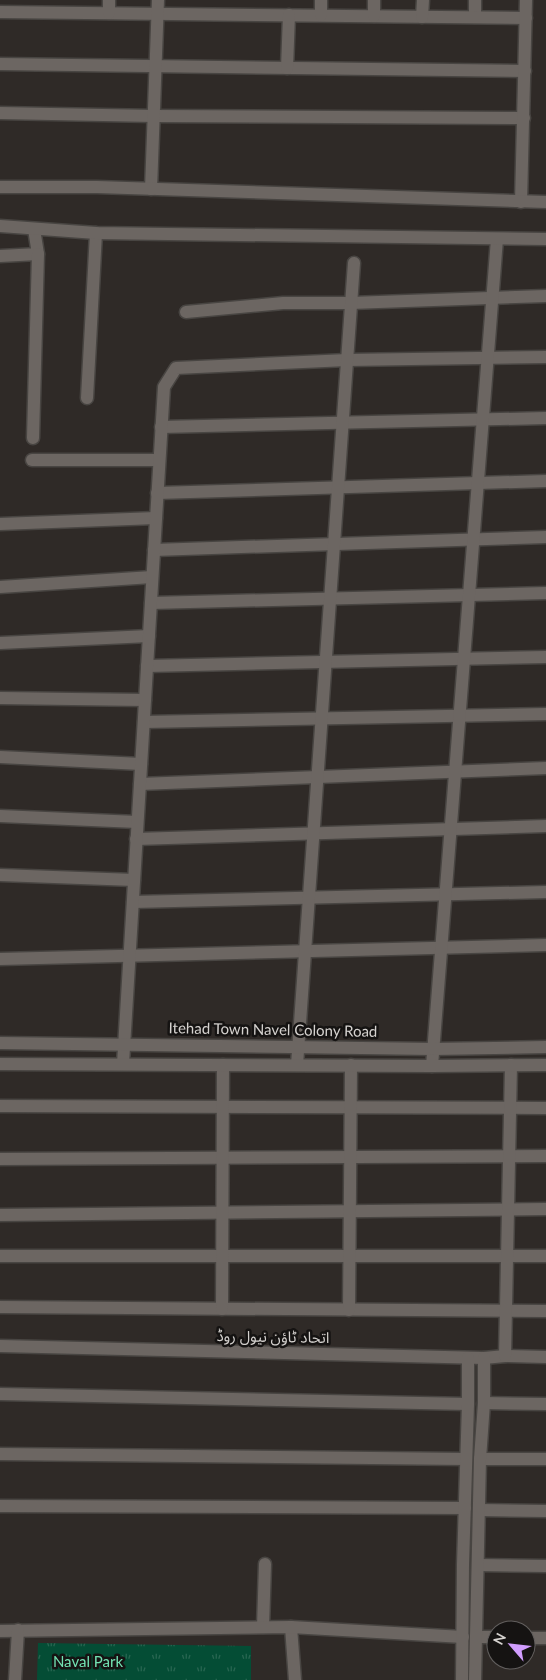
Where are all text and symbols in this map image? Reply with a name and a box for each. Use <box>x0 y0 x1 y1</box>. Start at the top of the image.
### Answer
street label: Itehad Town Navel Colony Road <box>169 1018 378 1040</box>
street label: اتحاد ٹاؤن نیول روڈ <box>216 1326 330 1347</box>
north arrow <box>486 1620 536 1670</box>
text: N <box>489 1630 509 1647</box>
park label: Naval Park <box>53 1652 123 1670</box>

